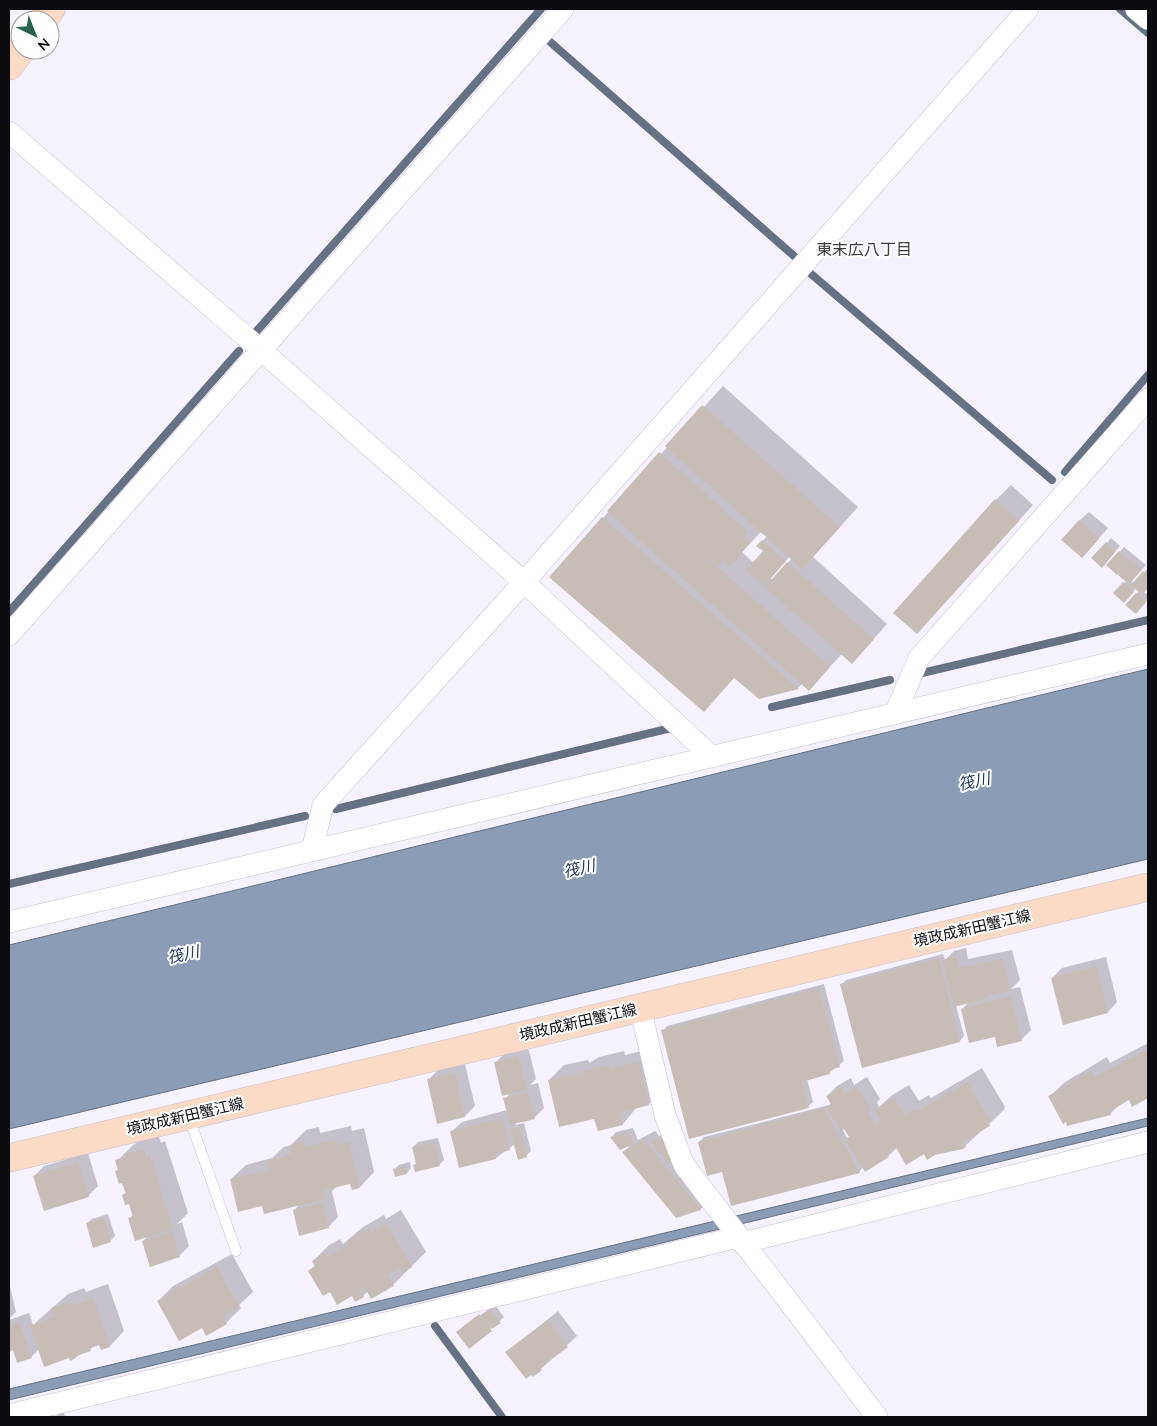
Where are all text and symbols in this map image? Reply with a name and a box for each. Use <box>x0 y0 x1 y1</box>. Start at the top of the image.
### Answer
north arrow <box>10 10 60 60</box>
text: N <box>34 34 54 55</box>
district label: 東末広八丁目 <box>816 239 912 259</box>
water label: 筏川 <box>956 767 994 794</box>
water label: 筏川 <box>561 854 599 881</box>
street label: 境政成新田蟹江線 <box>911 905 1033 951</box>
water label: 筏川 <box>165 940 203 967</box>
street label: 境政成新田蟹江線 <box>517 999 639 1045</box>
street label: 境政成新田蟹江線 <box>124 1093 246 1139</box>

